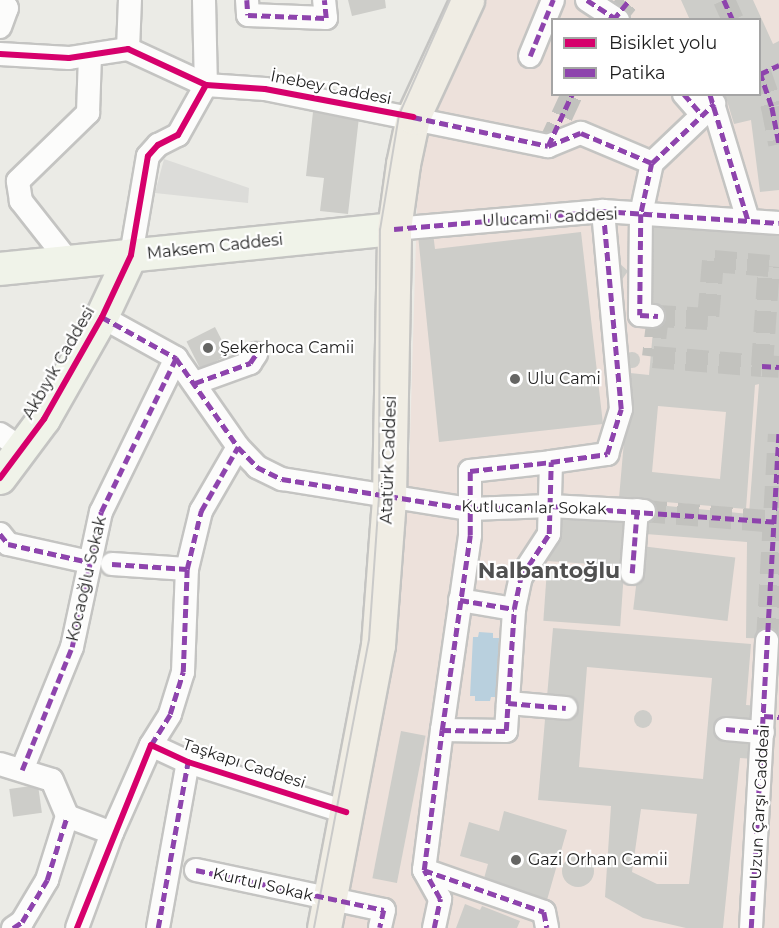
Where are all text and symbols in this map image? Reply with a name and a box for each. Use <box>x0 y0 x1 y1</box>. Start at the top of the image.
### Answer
legend <box>551 18 761 96</box>
text: Bisiklet yolu <box>609 32 717 54</box>
text: Patika <box>609 62 666 84</box>
street label: İnebey Caddesi <box>269 67 393 109</box>
street label: Ulucami Caddesi <box>482 205 618 231</box>
street label: Maksem Caddesi <box>146 230 284 264</box>
street label: Akbıyık Caddesi <box>19 303 99 423</box>
place label: Şekerhoca Camii <box>220 338 354 358</box>
marker: Şekerhoca Camii <box>201 341 215 355</box>
place label: Ulu Cami <box>527 369 601 389</box>
marker: Ulu Cami <box>508 372 522 386</box>
street label: Atatürk Caddesi <box>377 395 401 525</box>
street label: Kutlucanlar Sokak <box>461 497 607 519</box>
street label: Kocaoğlu Sokak <box>63 514 111 644</box>
district label: Nalbantoğlu <box>478 558 620 584</box>
street label: Uzun Çarşı Caddeai <box>746 724 774 880</box>
street label: Taşkapı Caddesi <box>180 735 308 793</box>
place label: Gazi Orhan Camii <box>528 850 668 870</box>
marker: Gazi Orhan Camii <box>509 853 523 867</box>
street label: Kurtul Sokak <box>211 864 315 906</box>

